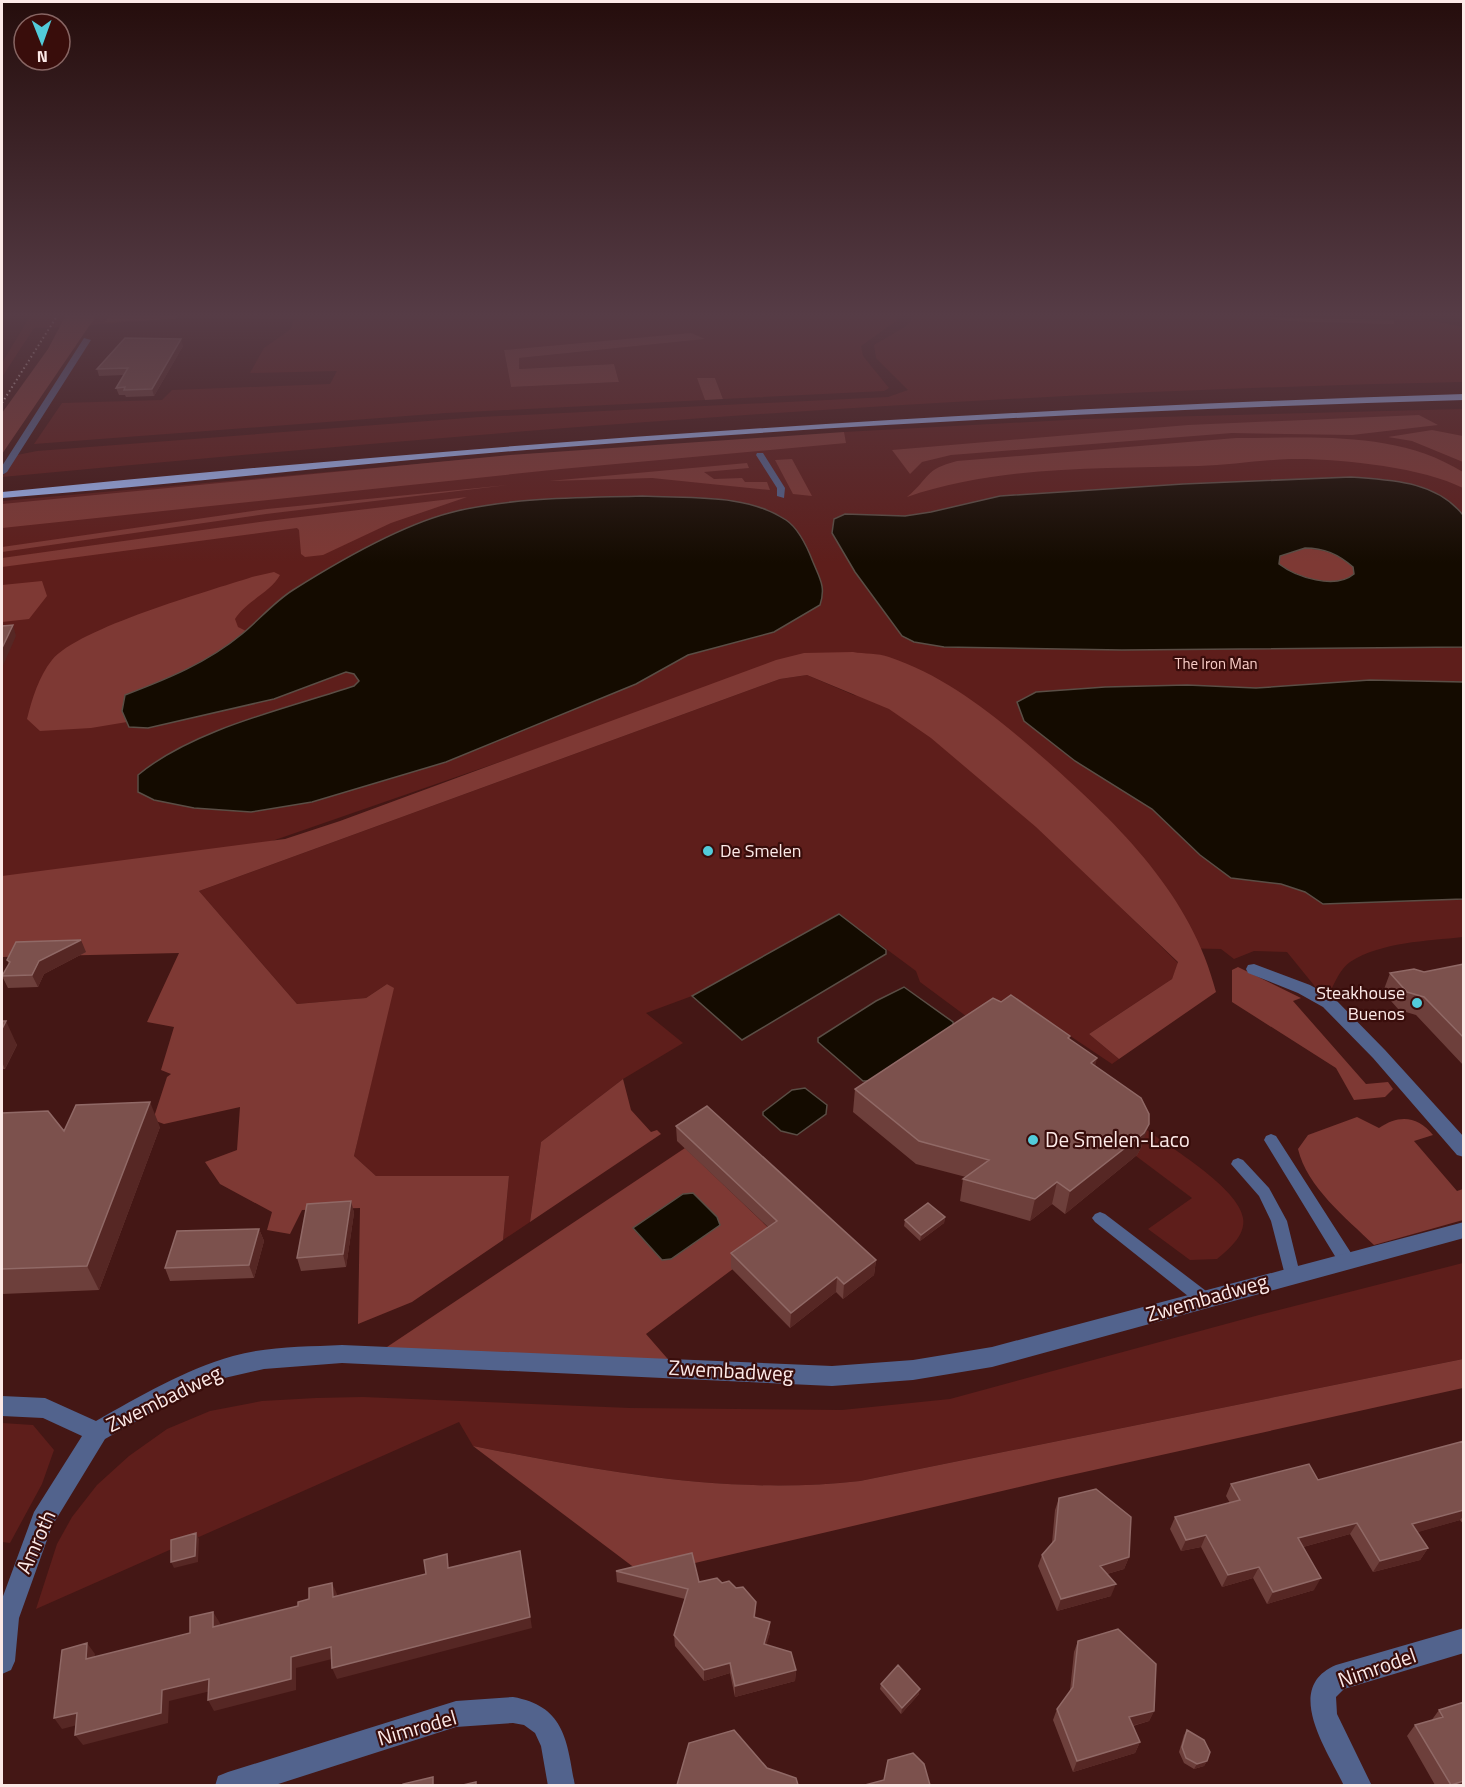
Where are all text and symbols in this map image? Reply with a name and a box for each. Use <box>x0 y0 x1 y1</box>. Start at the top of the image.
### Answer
north arrow <box>12 12 72 72</box>
text: N <box>37 45 48 69</box>
park label: The Iron Man <box>1175 652 1258 675</box>
place label: De Smelen <box>720 837 801 864</box>
marker: De Smelen <box>701 844 715 858</box>
place label: Steakhouse Buenos <box>1316 979 1405 1027</box>
marker: Steakhouse Buenos <box>1410 996 1424 1010</box>
place label: De Smelen-Laco <box>1045 1123 1190 1155</box>
marker: De Smelen-Laco <box>1026 1133 1040 1147</box>
street label: Zwembadweg <box>1142 1264 1271 1330</box>
street label: Zwembadweg <box>668 1351 795 1389</box>
street label: Zwembadweg <box>100 1356 227 1440</box>
street label: Amroth <box>7 1505 63 1579</box>
street label: Nimrodel <box>1333 1639 1420 1695</box>
street label: Nimrodel <box>373 1700 460 1754</box>

